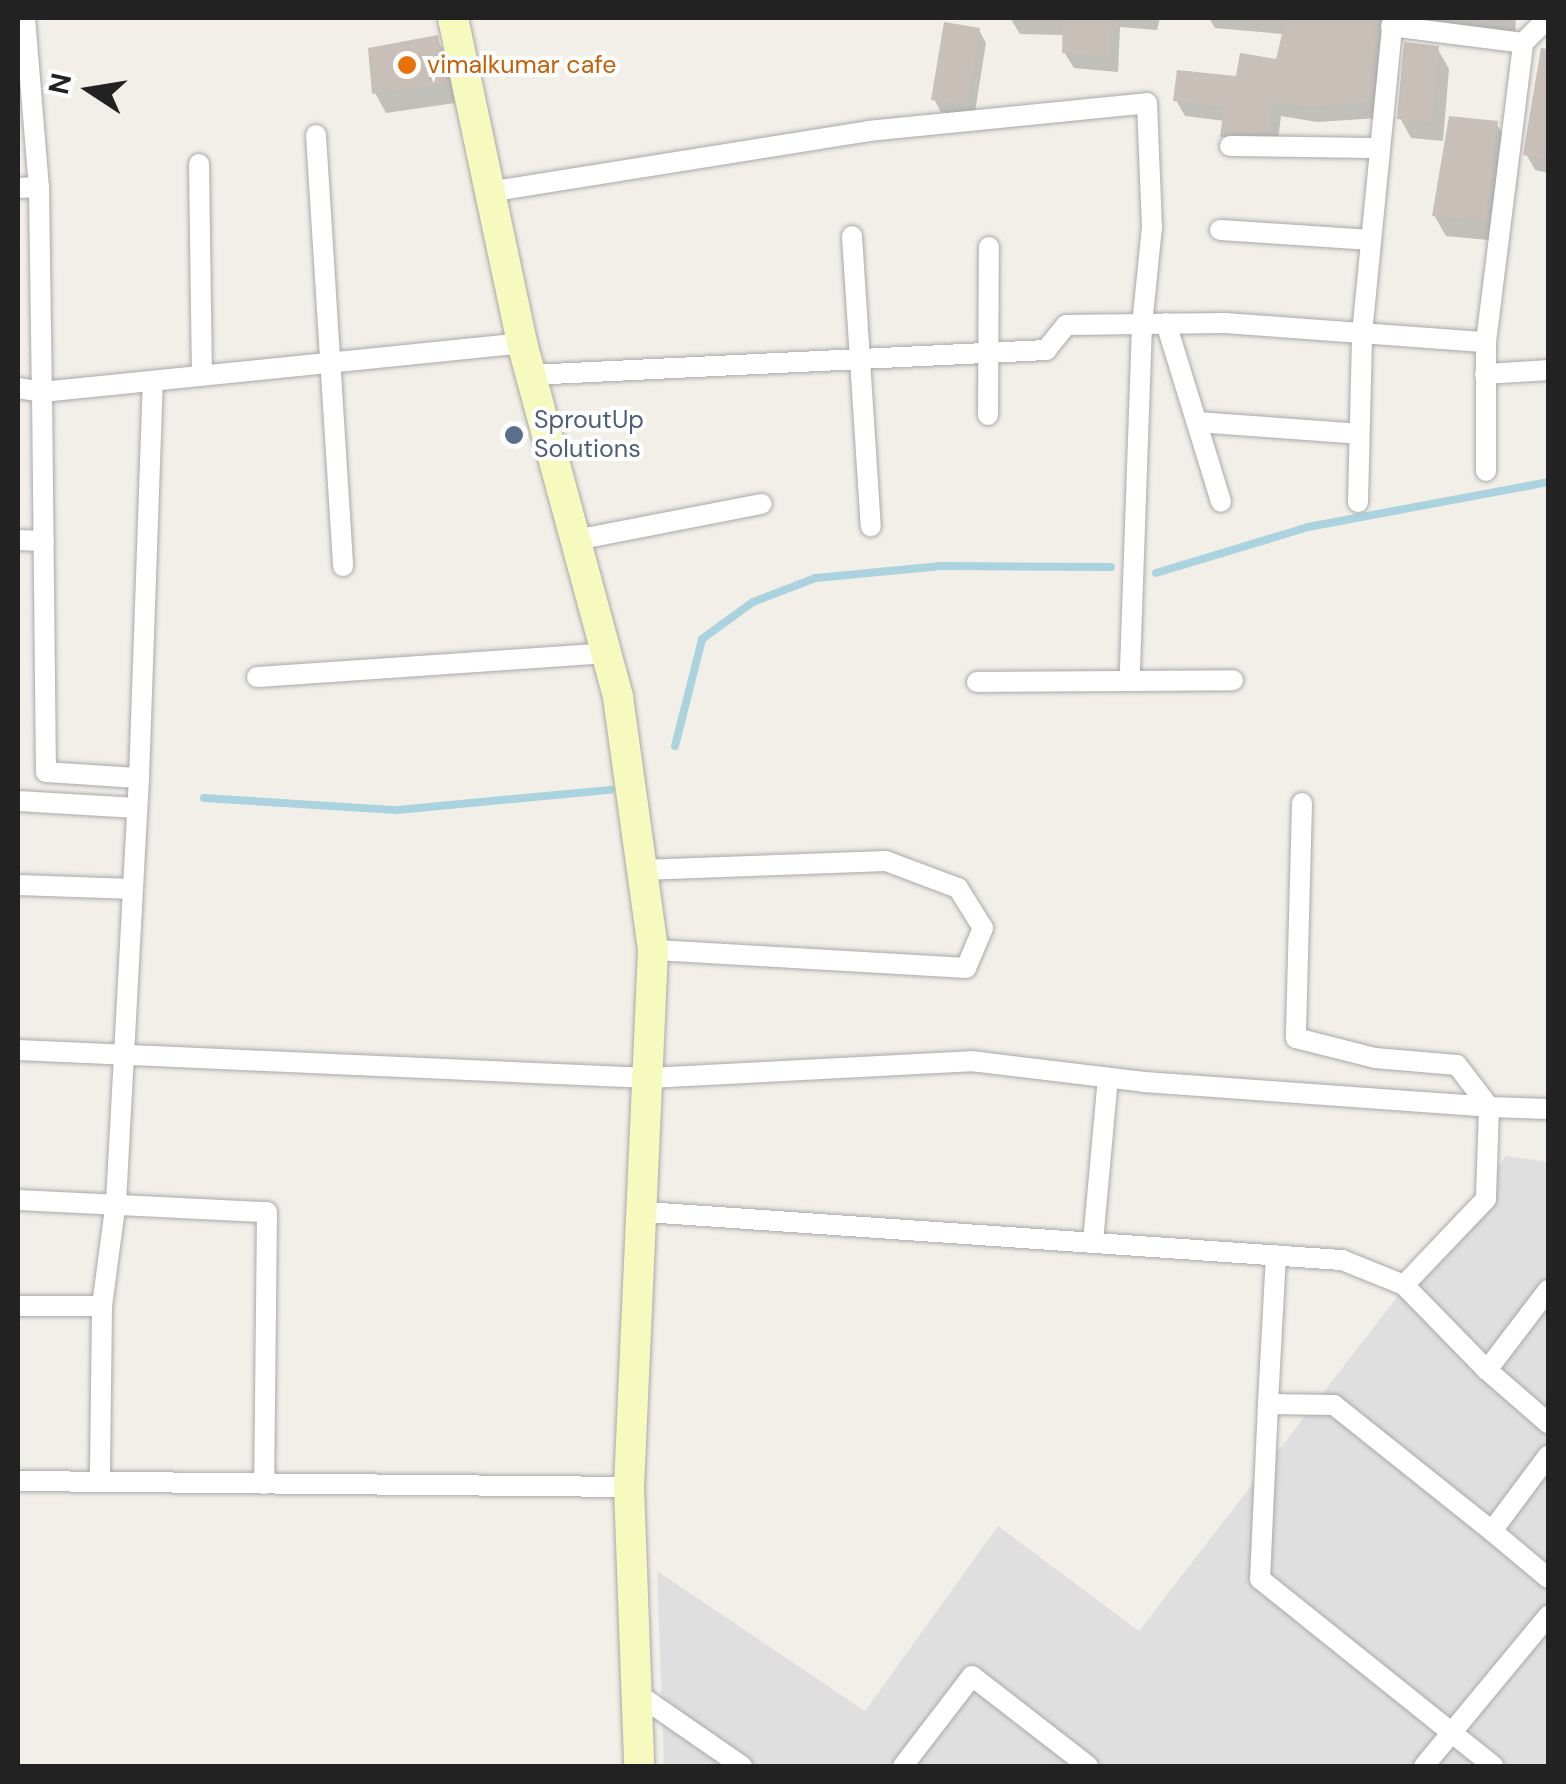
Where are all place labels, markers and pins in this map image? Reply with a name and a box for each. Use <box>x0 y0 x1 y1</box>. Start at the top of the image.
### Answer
place label: vimalkumar cafe <box>427 50 616 80</box>
marker: vimalkumar cafe <box>396 54 418 76</box>
place label: SproutUp Solutions <box>534 406 644 465</box>
marker: SproutUp Solutions <box>503 424 525 446</box>

